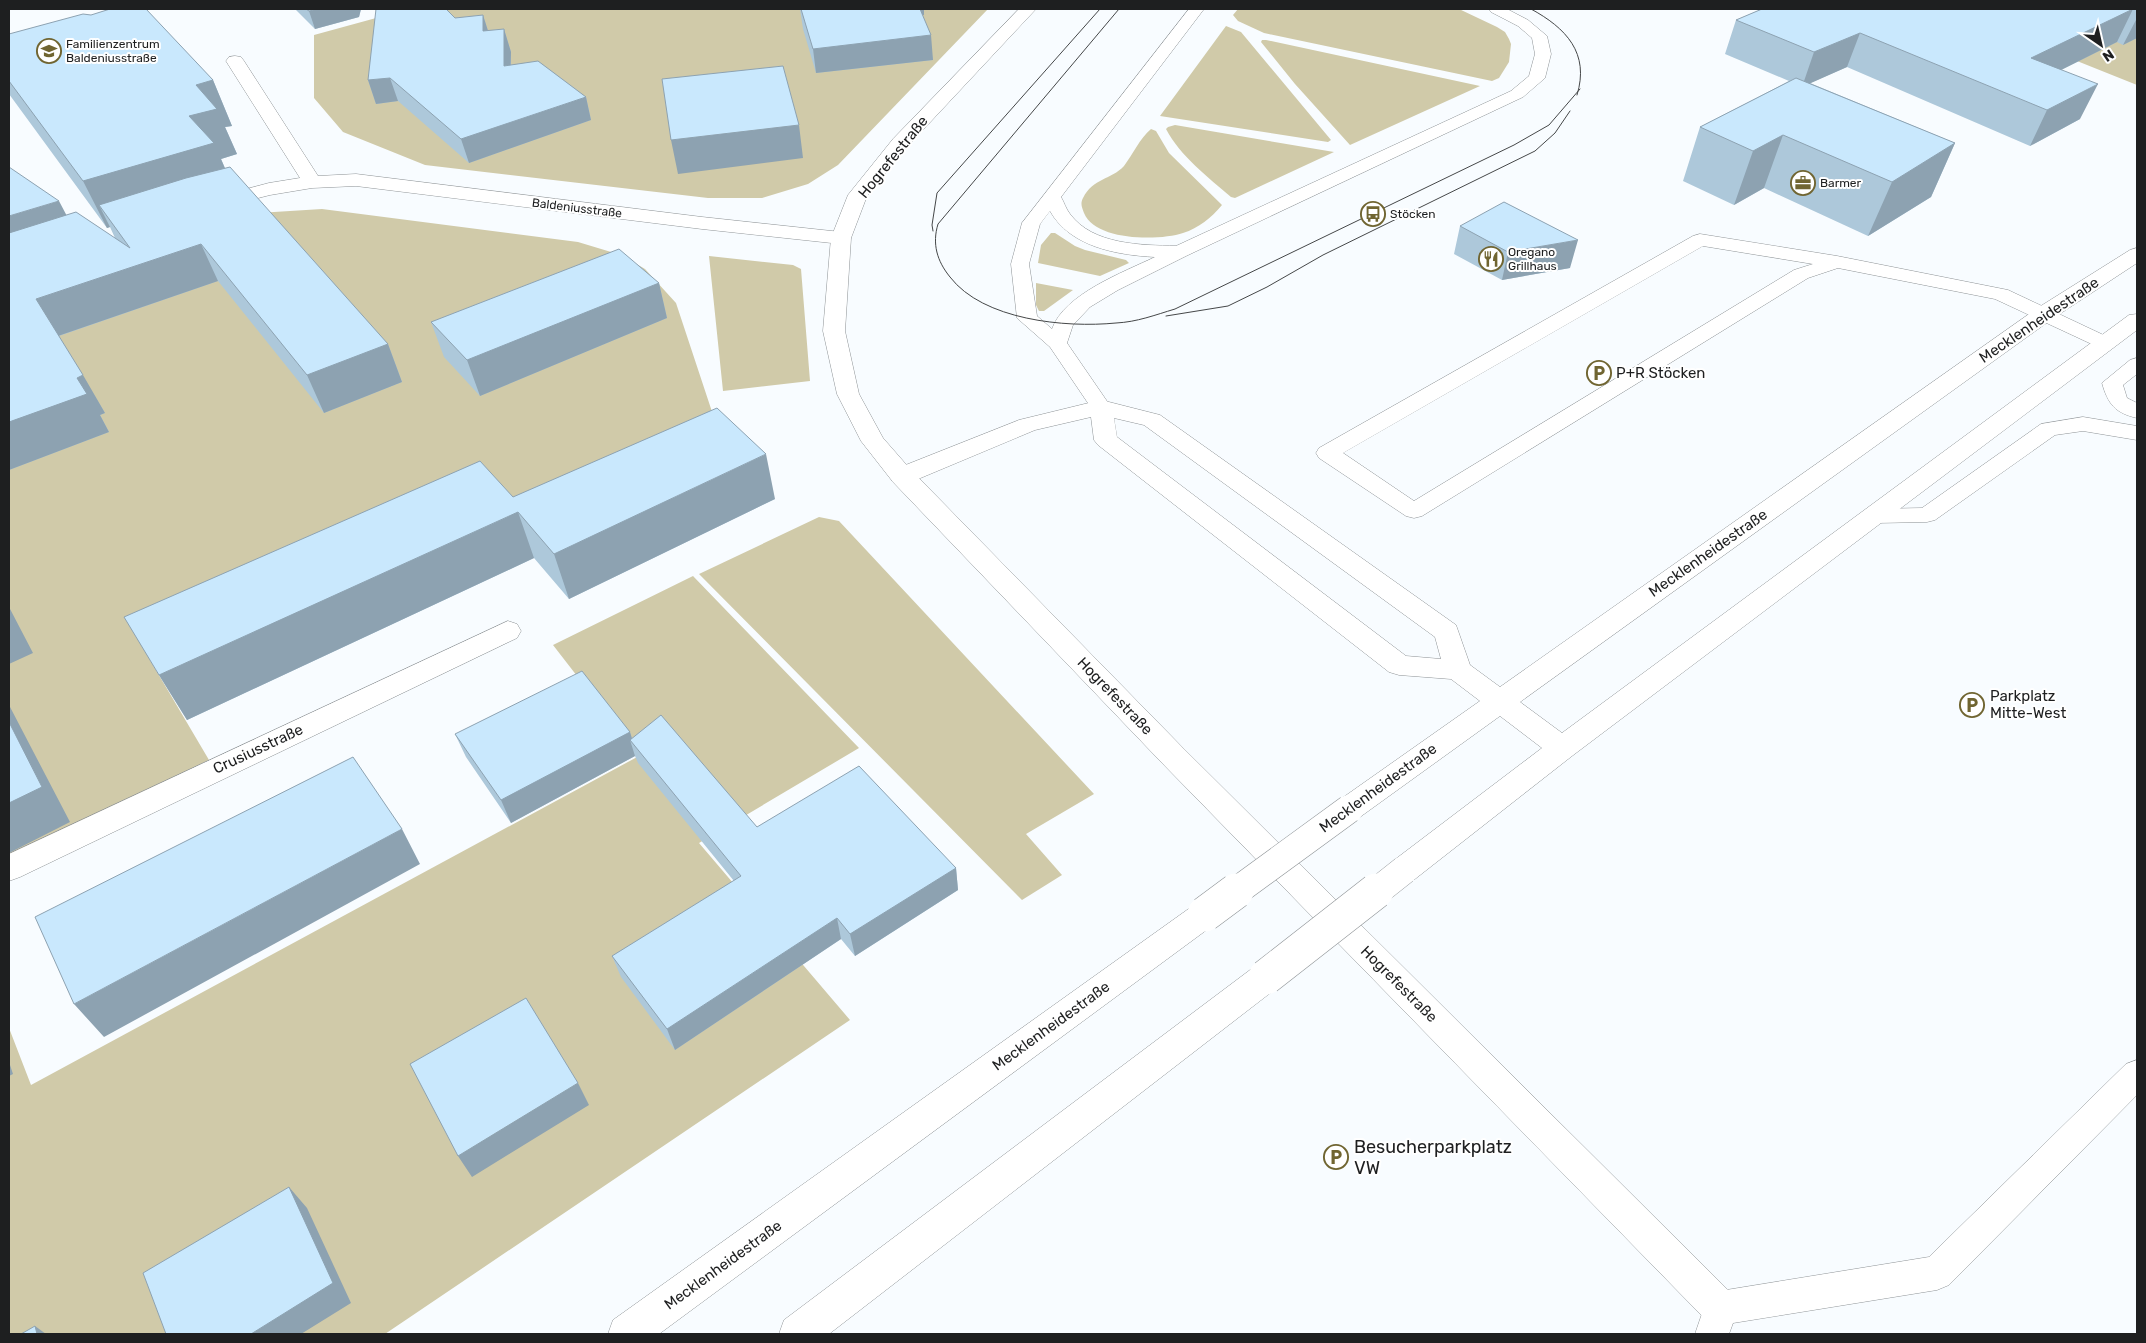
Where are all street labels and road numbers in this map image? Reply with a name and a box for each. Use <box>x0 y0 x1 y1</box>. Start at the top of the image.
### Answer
street label: Hogrefestraße <box>854 112 932 202</box>
street label: Baldeniusstraße <box>531 196 623 221</box>
street label: Mecklenheidestraße <box>1976 273 2102 367</box>
street label: Mecklenheidestraße <box>1645 505 1771 601</box>
street label: Hogrefestraße <box>1074 653 1156 739</box>
street label: Crusiusstraße <box>210 720 306 778</box>
street label: Mecklenheidestraße <box>1316 739 1440 837</box>
street label: Hogrefestraße <box>1357 942 1441 1026</box>
street label: Mecklenheidestraße <box>989 977 1113 1075</box>
street label: Mecklenheidestraße <box>661 1216 785 1314</box>

